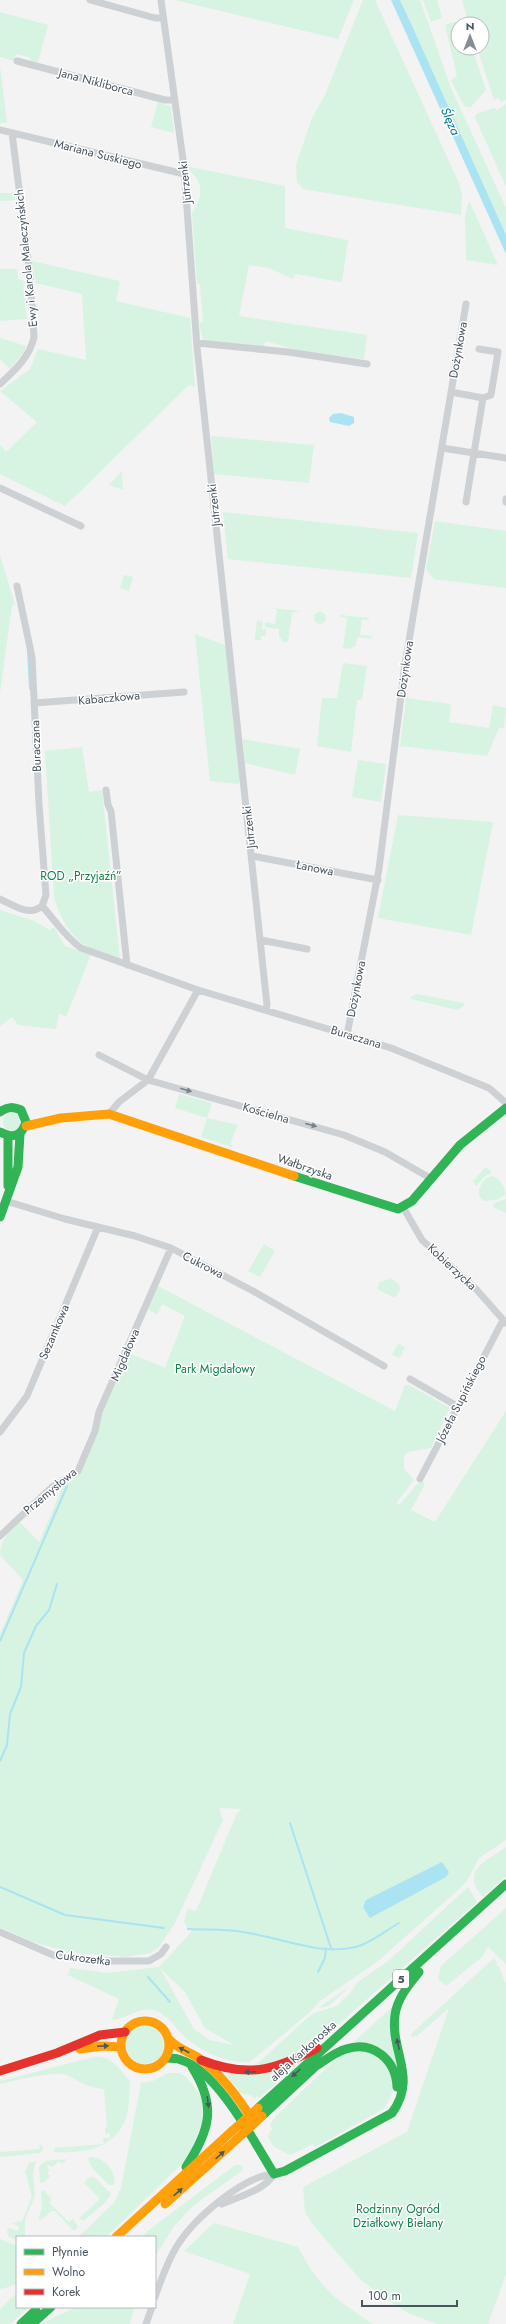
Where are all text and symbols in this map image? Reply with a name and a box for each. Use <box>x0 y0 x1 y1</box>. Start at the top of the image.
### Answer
north arrow <box>450 16 490 56</box>
text: N <box>466 18 474 34</box>
street label: Jana Nikliborca <box>55 63 136 101</box>
water label: Ślęza <box>436 104 465 138</box>
street label: Mariana Suskiego <box>52 134 144 174</box>
street label: Jutrzenki <box>174 160 196 206</box>
street label: Ewy i Karola Maleczyńskich <box>10 188 42 328</box>
street label: Dożynkowa <box>444 320 472 380</box>
street label: Jutrzenki <box>203 483 225 529</box>
street label: Dożynkowa <box>392 639 418 699</box>
street label: Kabaczkowa <box>77 686 141 710</box>
street label: Buraczana <box>26 719 46 772</box>
street label: Jutrzenki <box>238 805 260 851</box>
street label: Łanowa <box>294 855 335 880</box>
park label: ROD „Przyjaźń” <box>40 867 122 885</box>
street label: Dożynkowa <box>342 959 370 1019</box>
street label: Buraczana <box>329 1021 384 1053</box>
one-way arrow <box>180 1087 192 1093</box>
street label: Kościelna <box>241 1098 292 1128</box>
one-way arrow <box>304 1123 317 1129</box>
street label: Wałbrzyska <box>275 1149 335 1185</box>
street label: Kobierzycka <box>423 1240 481 1295</box>
street label: Cukrowa <box>179 1247 227 1283</box>
street label: Sezamkowa <box>34 1301 74 1363</box>
street label: Migdałowa <box>106 1326 144 1384</box>
street label: Józefa Supińskiego <box>430 1352 491 1447</box>
park label: Park Migdałowy <box>175 1360 256 1378</box>
street label: Przemysłowa <box>19 1463 81 1519</box>
street label: Cukrozetka <box>54 1946 112 1970</box>
road number: 5 <box>393 1970 409 1988</box>
street label: aleja Karkonoska <box>266 2016 340 2086</box>
one-way arrow <box>394 2037 400 2050</box>
one-way arrow <box>97 2043 110 2049</box>
one-way arrow <box>178 2047 190 2053</box>
one-way arrow <box>243 2069 256 2075</box>
one-way arrow <box>291 2069 301 2078</box>
one-way arrow <box>205 2096 211 2108</box>
one-way arrow <box>215 2150 225 2159</box>
one-way arrow <box>173 2188 182 2197</box>
park label: Rodzinny Ogród Działkowy Bielany <box>353 2200 444 2232</box>
legend <box>16 2236 156 2308</box>
text: Płynnie <box>52 2243 89 2261</box>
text: Wolno <box>52 2263 86 2281</box>
scale bar <box>362 2282 457 2308</box>
text: Korek <box>52 2283 81 2301</box>
text: 100 m <box>368 2287 401 2305</box>

